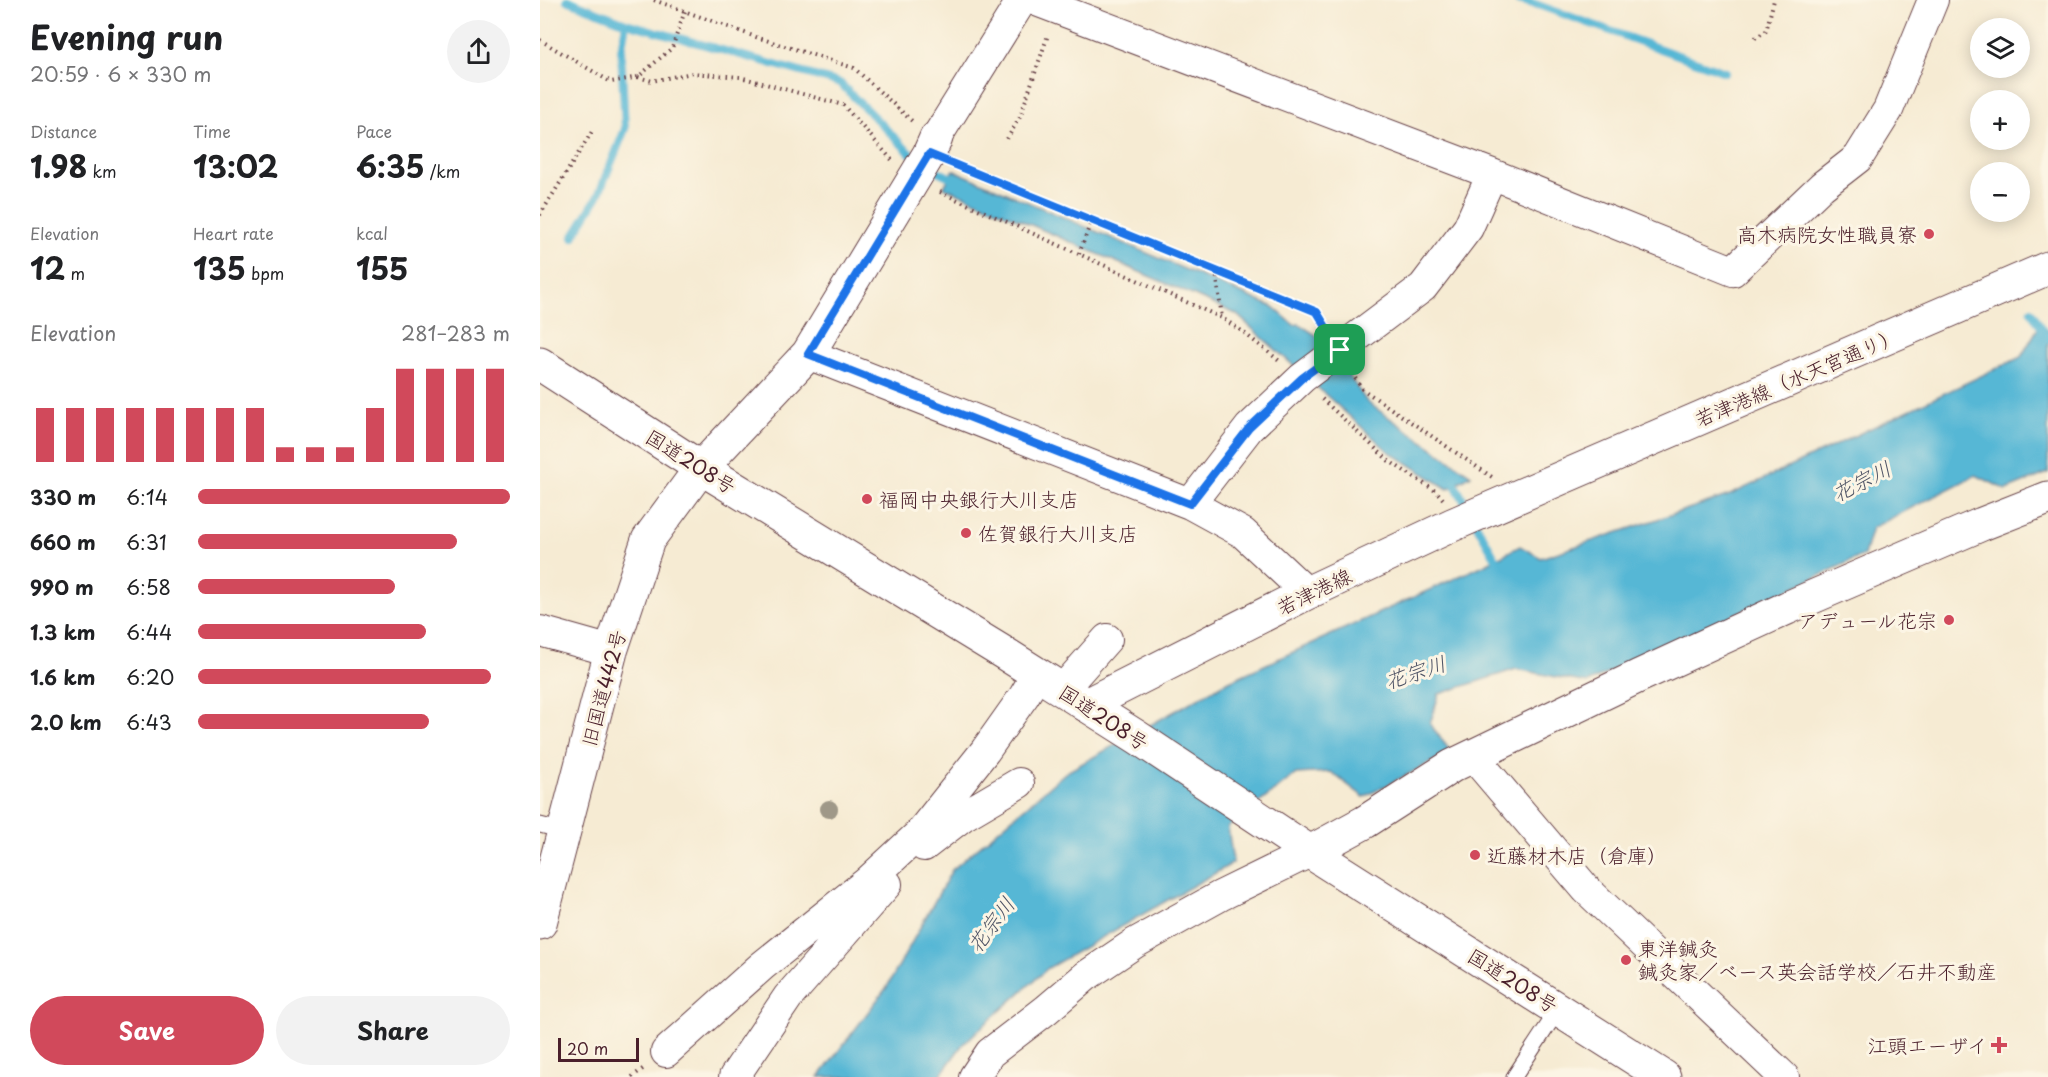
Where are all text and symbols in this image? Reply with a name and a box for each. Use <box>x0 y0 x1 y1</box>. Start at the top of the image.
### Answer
text: Evening run <box>30 11 223 61</box>
map controls <box>1970 18 2030 222</box>
button: layers <box>1970 18 2030 78</box>
button: share <box>447 20 510 83</box>
text: 20:59 · 6 × 330 m <box>30 59 211 89</box>
button: + <box>1970 90 2030 150</box>
text: Distance <box>30 119 97 143</box>
text: Time <box>193 119 231 143</box>
text: Pace <box>356 119 392 143</box>
text: 1.98 <box>30 143 87 188</box>
text: 13:02 <box>193 143 278 188</box>
text: 6:35 <box>356 143 425 188</box>
text: km <box>87 159 117 183</box>
text: /km <box>425 159 460 183</box>
button: − <box>1970 162 2030 222</box>
place label: 高木病院女性職員寮 <box>1737 219 1917 249</box>
text: Elevation <box>30 221 99 245</box>
text: Heart rate <box>193 221 274 245</box>
text: kcal <box>356 221 388 245</box>
marker: 高木病院女性職員寮 <box>1922 227 1936 241</box>
text: 12 <box>30 245 65 290</box>
text: 135 <box>193 245 246 290</box>
text: 155 <box>356 245 408 290</box>
text: m <box>65 261 85 285</box>
text: bpm <box>246 261 284 285</box>
text: Elevation <box>30 318 116 348</box>
text: 281–283 m <box>401 318 510 348</box>
street label: 若津港線（水天宮通り） <box>1690 320 1904 434</box>
pin <box>1314 324 1365 375</box>
icon: arrive <box>1323 333 1356 366</box>
street label: 国道208号 <box>640 421 742 501</box>
water label: 花宗川 <box>1826 451 1896 509</box>
text: 330 m <box>30 482 96 512</box>
text: 6:14 <box>126 482 168 512</box>
place label: 福岡中央銀行大川支店 <box>879 484 1079 514</box>
marker: 福岡中央銀行大川支店 <box>860 492 874 506</box>
place label: 佐賀銀行大川支店 <box>978 518 1138 548</box>
marker: 佐賀銀行大川支店 <box>959 526 973 540</box>
text: 660 m <box>30 527 96 557</box>
text: 6:31 <box>126 527 167 557</box>
street label: 若津港線 <box>1271 560 1357 622</box>
text: 990 m <box>30 572 94 602</box>
text: 6:58 <box>126 572 171 602</box>
place label: アデュール花宗 <box>1798 605 1937 635</box>
marker: アデュール花宗 <box>1942 613 1956 627</box>
text: 1.3 km <box>30 617 96 647</box>
text: 6:44 <box>126 617 172 647</box>
street label: 旧国道442号 <box>573 626 633 750</box>
water label: 花宗川 <box>1380 646 1450 696</box>
text: 1.6 km <box>30 662 95 692</box>
text: 6:20 <box>126 662 174 692</box>
street label: 国道208号 <box>1053 677 1155 757</box>
text: 2.0 km <box>30 707 102 737</box>
text: 6:43 <box>126 707 172 737</box>
place label: 近藤材木店（倉庫） <box>1487 840 1667 870</box>
marker: 近藤材木店（倉庫） <box>1468 848 1482 862</box>
water label: 花宗川 <box>958 889 1022 959</box>
place label: 東洋鍼灸 鍼灸家／ベース英会話学校／石井不動産 <box>1638 933 1997 986</box>
street label: 国道208号 <box>1462 940 1564 1020</box>
marker: 東洋鍼灸 鍼灸家／ベース英会話学校／石井不動産 <box>1619 953 1633 967</box>
button: Save <box>30 996 264 1065</box>
button: Share <box>276 996 510 1065</box>
place label: 江頭エーザイ <box>1867 1030 1987 1060</box>
scale bar <box>558 1035 639 1062</box>
text: 20 m <box>567 1036 608 1060</box>
marker: 江頭エーザイ <box>1992 1038 2006 1052</box>

